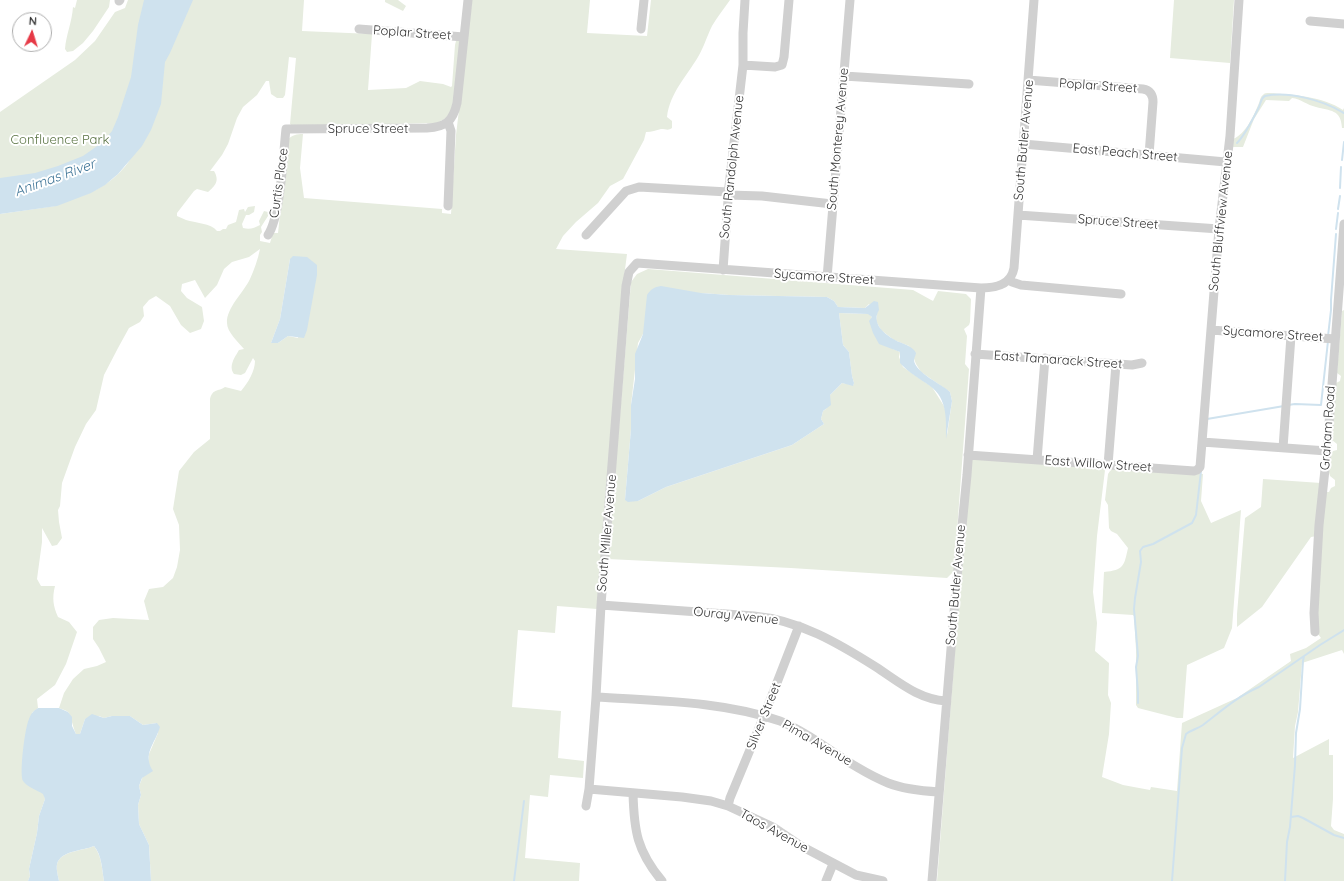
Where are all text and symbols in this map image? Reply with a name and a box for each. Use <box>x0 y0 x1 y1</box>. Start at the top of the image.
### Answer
north arrow <box>12 12 52 52</box>
text: N <box>28 14 37 28</box>
street label: Poplar Street <box>372 22 452 44</box>
street label: South Monterey Avenue <box>824 67 852 211</box>
street label: Poplar Street <box>1058 75 1138 97</box>
street label: South Butler Avenue <box>1011 79 1037 201</box>
street label: South Randolph Avenue <box>717 95 747 239</box>
street label: Spruce Street <box>328 121 408 137</box>
park label: Confluence Park <box>11 132 109 148</box>
street label: East Peach Street <box>1072 141 1178 165</box>
street label: Curtis Place <box>266 147 292 219</box>
street label: South Bluffview Avenue <box>1206 150 1236 292</box>
water label: Animas River <box>12 156 98 200</box>
street label: Spruce Street <box>1077 211 1159 233</box>
street label: Sycamore Street <box>774 266 874 288</box>
street label: Sycamore Street <box>1223 323 1323 345</box>
street label: East Tamarack Street <box>993 348 1123 372</box>
street label: Graham Road <box>1317 385 1339 471</box>
street label: East Willow Street <box>1044 452 1152 476</box>
street label: South Miller Avenue <box>594 474 620 592</box>
street label: South Butler Avenue <box>943 524 969 646</box>
street label: Ouray Avenue <box>693 604 779 628</box>
street label: Silver Street <box>743 680 785 752</box>
street label: Pima Avenue <box>779 717 855 769</box>
street label: Taos Avenue <box>737 806 811 856</box>

